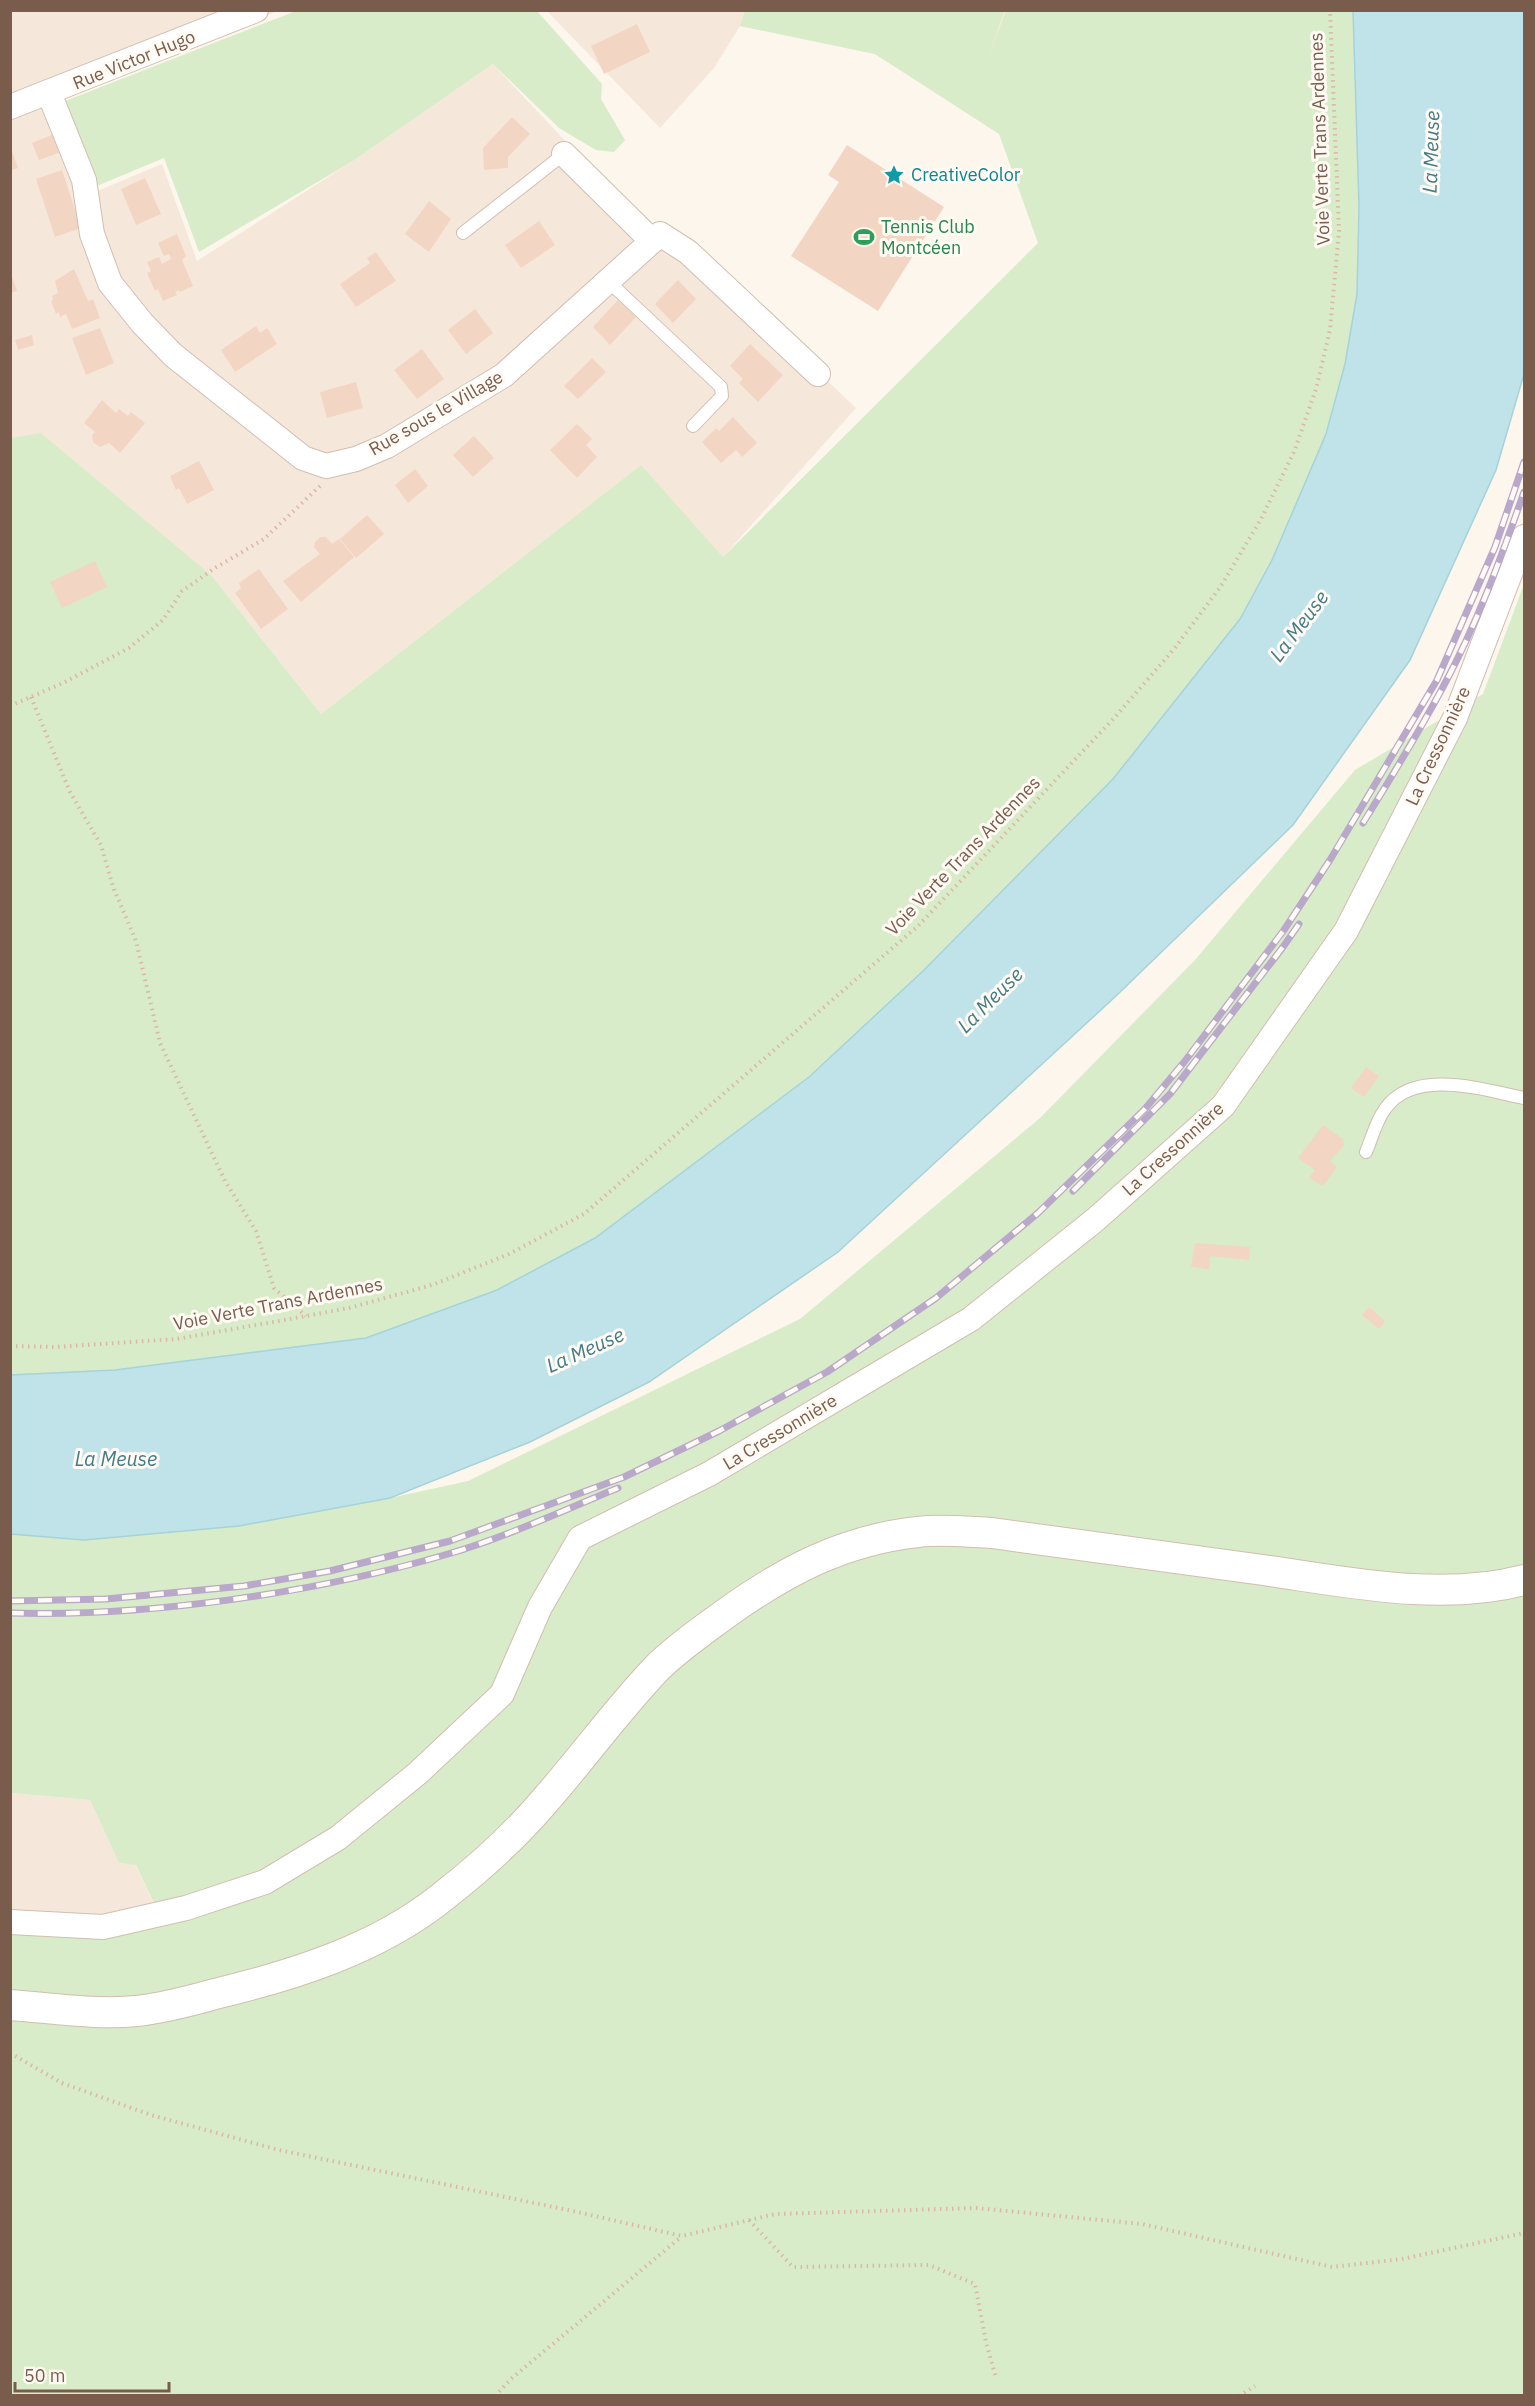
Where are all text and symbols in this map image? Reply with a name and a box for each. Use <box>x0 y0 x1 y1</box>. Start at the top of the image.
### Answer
street label: Rue Victor Hugo <box>69 25 198 95</box>
street label: Voie Verte Trans Ardennes <box>1304 32 1335 246</box>
water label: La Meuse <box>1416 110 1445 194</box>
place icon: CreativeColor <box>882 163 906 187</box>
place label: CreativeColor <box>911 163 1021 186</box>
place label: Tennis Club Montcéen <box>881 215 975 259</box>
sports icon: Tennis Club Montcéen <box>852 225 876 249</box>
street label: Rue sous le Village <box>365 365 507 460</box>
water label: La Meuse <box>1263 585 1334 667</box>
street label: La Cressonnière <box>1400 682 1475 809</box>
street label: Voie Verte Trans Ardennes <box>880 771 1045 940</box>
water label: La Meuse <box>951 961 1028 1038</box>
street label: La Cressonnière <box>1117 1097 1228 1200</box>
street label: Voie Verte Trans Ardennes <box>171 1272 385 1335</box>
water label: La Meuse <box>542 1320 628 1379</box>
street label: La Cressonnière <box>718 1388 841 1475</box>
water label: La Meuse <box>75 1445 157 1472</box>
scale bar <box>15 2355 170 2393</box>
text: 50 m <box>24 2364 66 2387</box>

